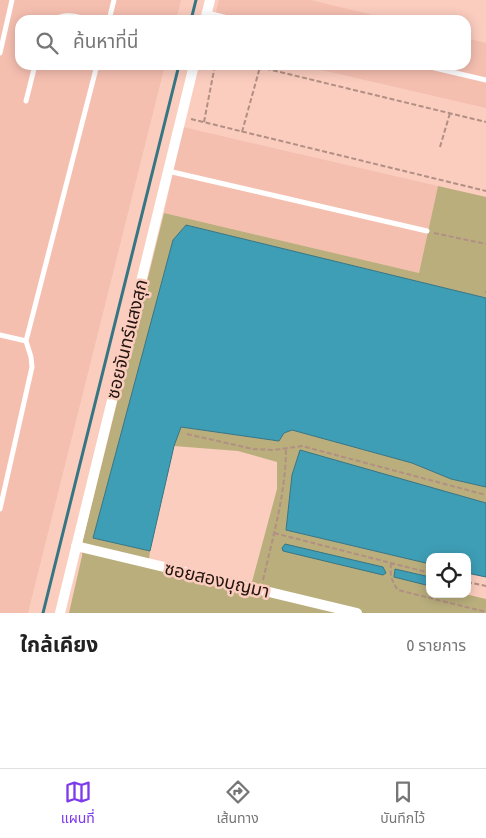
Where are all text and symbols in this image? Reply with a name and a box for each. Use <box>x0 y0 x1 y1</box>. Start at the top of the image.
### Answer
search box <box>15 15 471 70</box>
icon: search <box>33 29 61 57</box>
text: ค้นหาที่นี่ <box>73 30 138 53</box>
street label: ซอยจันทร์แสงสุก <box>102 277 152 401</box>
map controls <box>426 553 471 598</box>
button: locate <box>426 553 471 598</box>
street label: ซอยสองบุญมา <box>162 557 272 603</box>
text: ใกล้เคียง <box>20 632 98 658</box>
text: 0 รายการ <box>406 636 466 655</box>
tab: แผนที่ <box>61 778 95 829</box>
tab: เส้นทาง <box>216 778 259 829</box>
tab: บันทึกไว้ <box>380 778 425 829</box>

